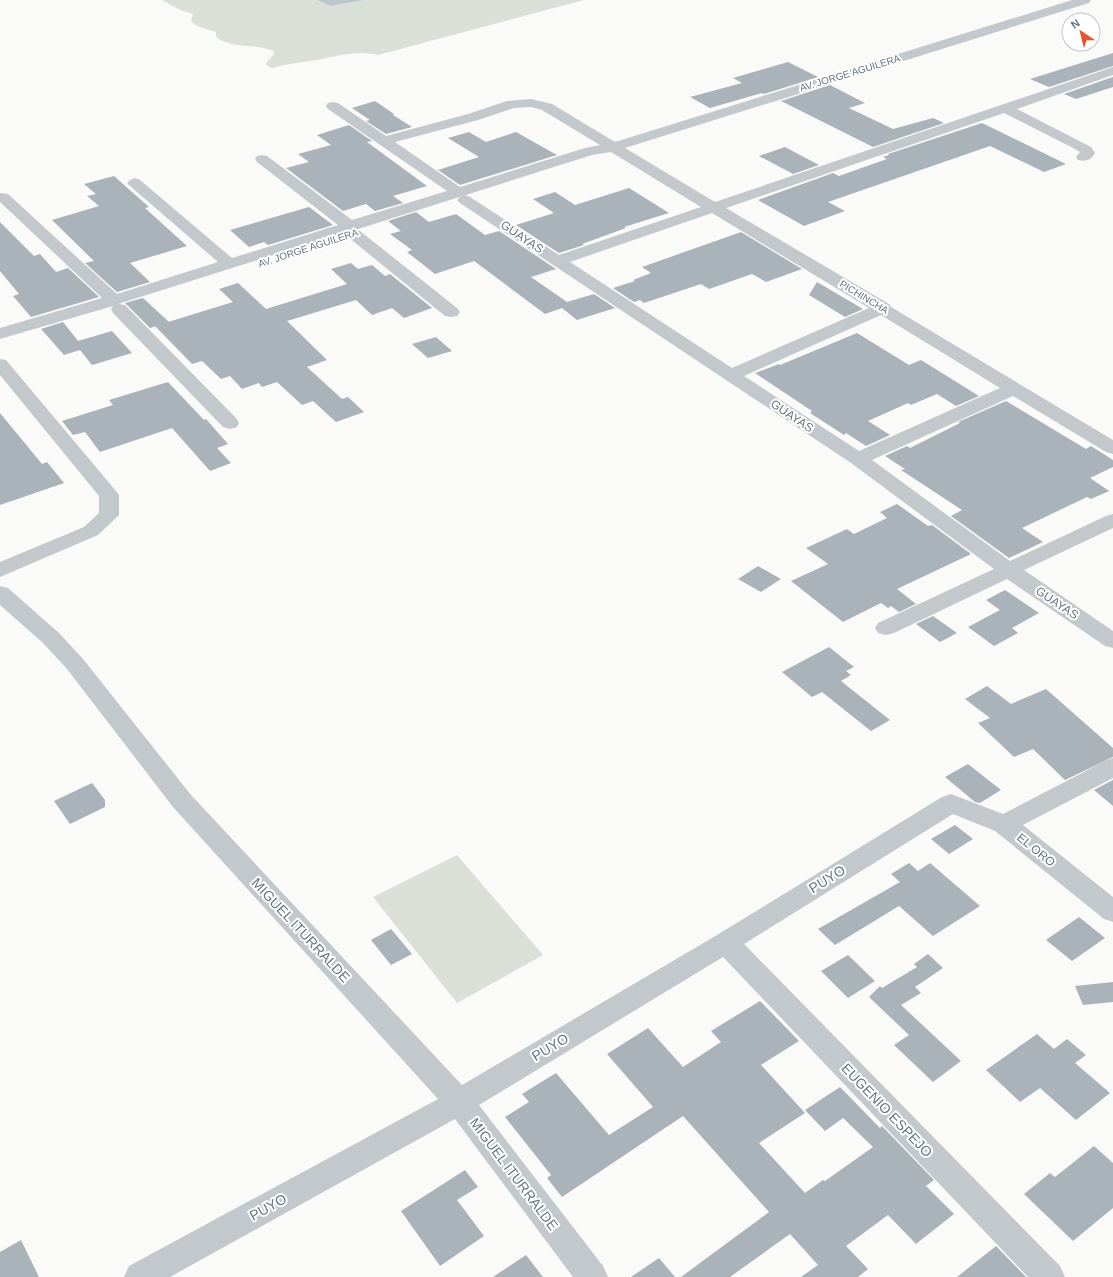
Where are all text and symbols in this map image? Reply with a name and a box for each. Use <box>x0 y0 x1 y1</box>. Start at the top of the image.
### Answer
north arrow <box>1061 12 1101 52</box>
text: N <box>1069 17 1082 31</box>
street label: AV. JORGE AGUILERA <box>798 52 902 94</box>
street label: GUAYAS <box>498 218 546 256</box>
street label: AV. JORGE AGUILERA <box>257 227 360 269</box>
street label: PICHINCHA <box>838 278 891 316</box>
street label: GUAYAS <box>768 397 816 435</box>
street label: GUAYAS <box>1033 584 1081 622</box>
street label: EL ORO <box>1014 830 1058 870</box>
street label: PUYO <box>806 862 848 896</box>
street label: MIGUEL ITURRALDE <box>249 875 353 985</box>
street label: PUYO <box>529 1030 571 1064</box>
street label: EUGENIO ESPEJO <box>838 1060 936 1160</box>
street label: MIGUEL ITURRALDE <box>467 1115 561 1233</box>
street label: PUYO <box>247 1190 289 1224</box>

